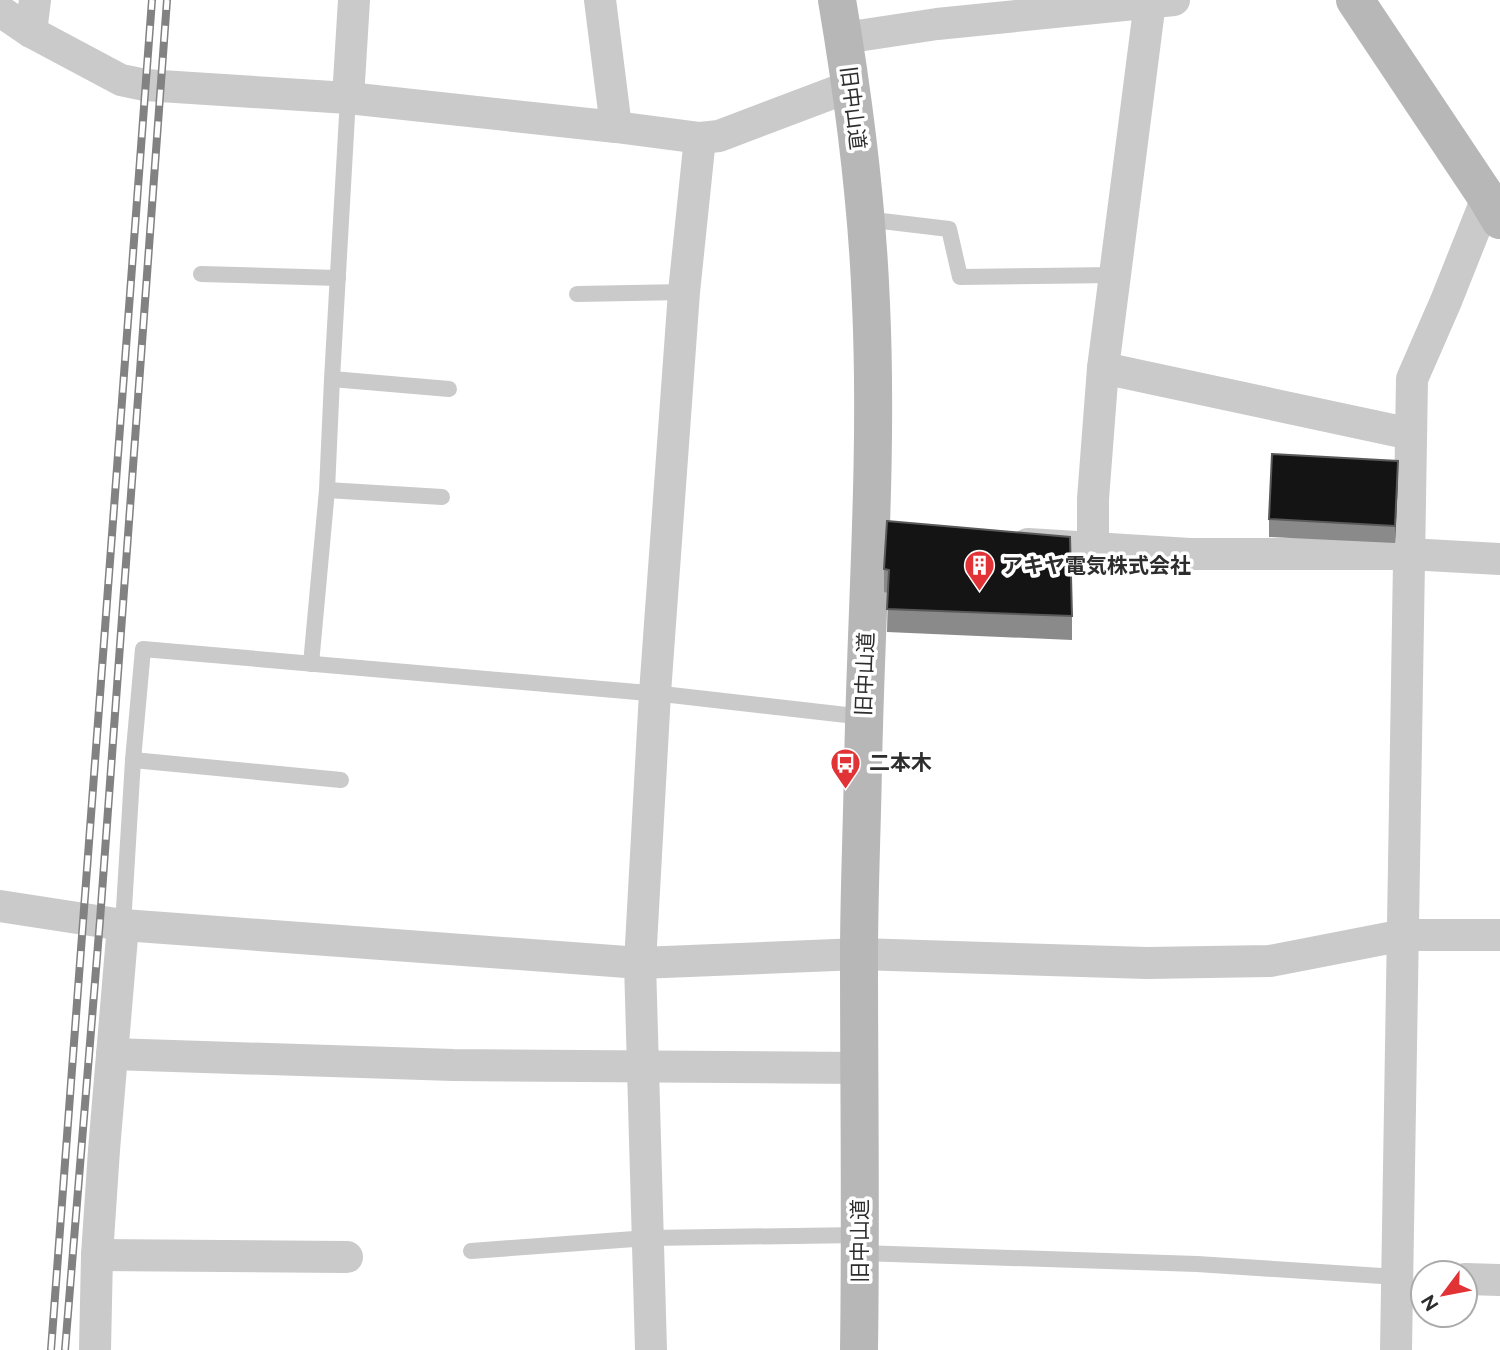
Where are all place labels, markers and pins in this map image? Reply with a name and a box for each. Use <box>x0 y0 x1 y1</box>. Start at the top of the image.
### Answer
building icon: アキヤ電気株式会社 <box>962 549 996 593</box>
place label: アキヤ電気株式会社 <box>1002 553 1191 578</box>
bus stop icon: 二本木 <box>829 746 863 790</box>
place label: 二本木 <box>869 750 932 775</box>

